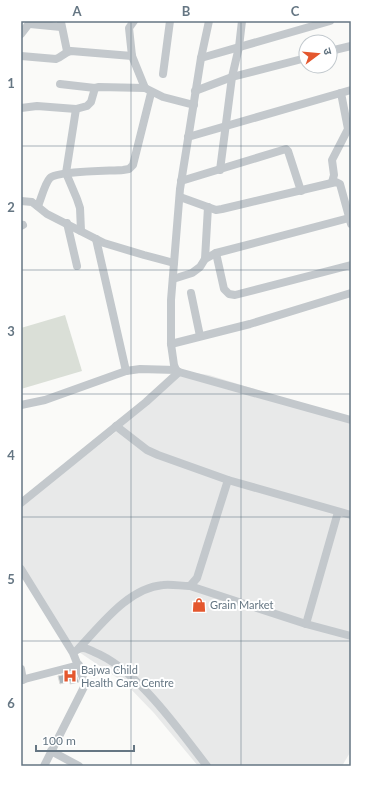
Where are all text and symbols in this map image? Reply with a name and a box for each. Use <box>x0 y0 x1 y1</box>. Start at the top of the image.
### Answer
text: A <box>71 3 82 19</box>
text: B <box>182 3 191 19</box>
text: C <box>291 3 300 19</box>
north arrow <box>298 34 338 74</box>
text: उ <box>321 46 335 57</box>
text: 1 <box>7 75 15 91</box>
text: 2 <box>7 199 15 215</box>
text: 3 <box>7 323 15 339</box>
text: 4 <box>7 447 15 463</box>
text: 5 <box>7 571 15 587</box>
shop icon: Grain Market <box>191 597 207 613</box>
place label: Grain Market <box>210 598 273 611</box>
place label: Bajwa Child Health Care Centre <box>81 663 174 689</box>
hospital icon: Bajwa Child Health Care Centre <box>62 668 78 684</box>
text: 6 <box>7 695 15 711</box>
scale bar <box>36 727 134 753</box>
text: 100 m <box>42 733 76 748</box>

